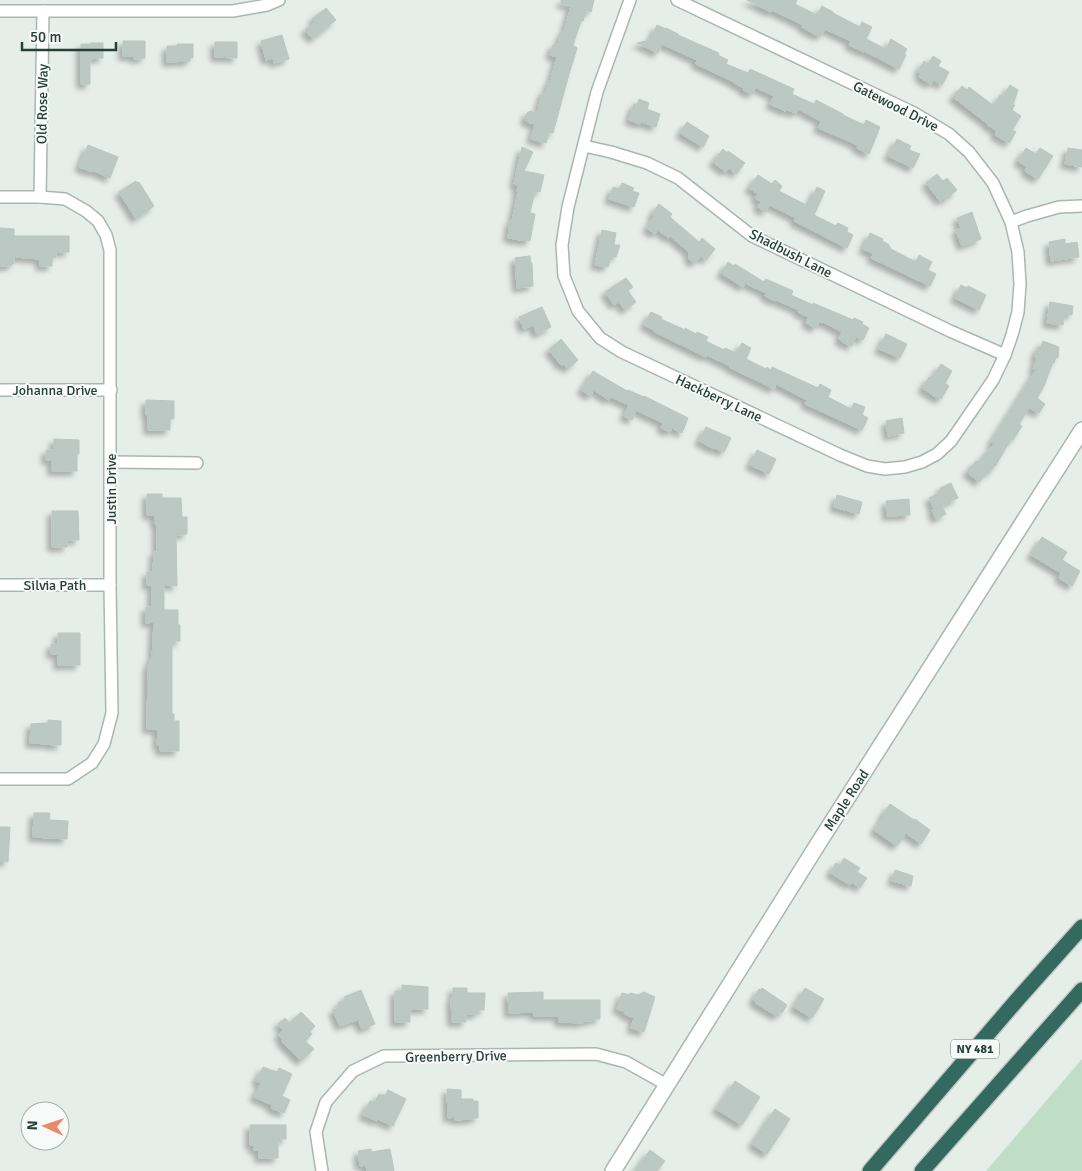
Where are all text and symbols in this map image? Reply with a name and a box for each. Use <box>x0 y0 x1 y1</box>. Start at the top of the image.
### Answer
scale bar <box>22 20 116 52</box>
text: 50 m <box>30 28 61 46</box>
street label: Old Rose Way <box>33 63 52 144</box>
street label: Gatewood Drive <box>850 78 941 135</box>
street label: Shadbush Lane <box>747 225 835 282</box>
street label: Hackberry Lane <box>673 371 765 426</box>
street label: Johanna Drive <box>12 382 98 399</box>
street label: Justin Drive <box>103 454 120 524</box>
street label: Silvia Path <box>24 577 86 594</box>
street label: Maple Road <box>820 766 873 834</box>
road number: NY 481 <box>951 1040 999 1058</box>
street label: Greenberry Drive <box>405 1047 507 1066</box>
north arrow <box>20 1101 70 1151</box>
text: N <box>24 1120 41 1131</box>

